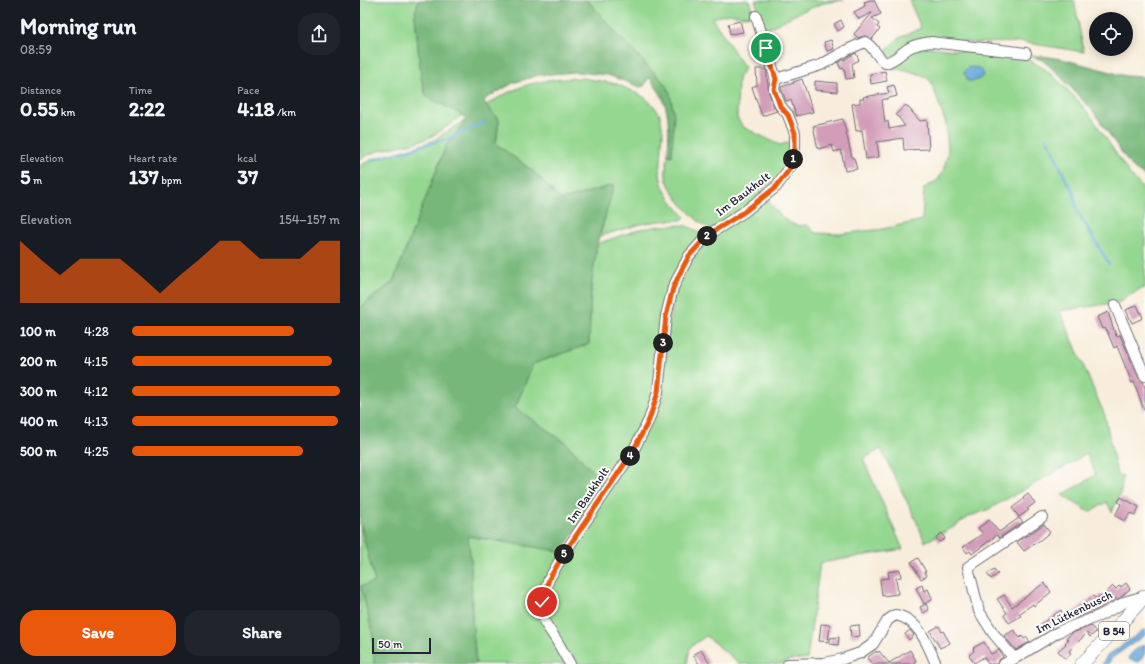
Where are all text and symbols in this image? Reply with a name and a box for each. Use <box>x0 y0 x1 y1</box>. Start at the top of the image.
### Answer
map controls <box>1089 12 1133 56</box>
button: locate <box>1089 12 1133 56</box>
text: Morning run <box>20 13 136 40</box>
button: share <box>298 13 340 55</box>
pin <box>749 31 783 65</box>
icon: arrive <box>755 37 777 59</box>
text: 08:59 <box>20 42 52 57</box>
text: Distance <box>20 84 61 97</box>
text: Time <box>129 84 152 97</box>
text: Pace <box>237 84 259 97</box>
text: 0.55 <box>20 97 58 121</box>
text: 2:22 <box>129 97 165 121</box>
text: 4:18 <box>237 97 275 121</box>
text: km <box>58 106 75 119</box>
text: /km <box>275 106 296 119</box>
pin: 1 <box>783 149 803 169</box>
text: Elevation <box>20 152 64 165</box>
text: Heart rate <box>129 152 177 165</box>
text: kcal <box>237 152 257 165</box>
text: 1 <box>790 152 796 165</box>
text: 5 <box>20 165 31 189</box>
text: 137 <box>129 165 159 189</box>
text: 37 <box>237 165 258 189</box>
street label: Im Baukholt <box>713 169 773 219</box>
text: m <box>31 174 42 187</box>
text: bpm <box>159 174 182 187</box>
text: Elevation <box>20 212 72 227</box>
text: 154–157 m <box>279 212 340 227</box>
pin: 2 <box>697 226 717 246</box>
text: 2 <box>704 229 710 242</box>
text: 100 m <box>20 324 56 339</box>
text: 4:28 <box>84 324 109 339</box>
pin: 3 <box>653 333 673 353</box>
text: 3 <box>660 336 666 349</box>
text: 200 m <box>20 354 57 369</box>
text: 4:15 <box>84 354 108 369</box>
text: 300 m <box>20 384 57 399</box>
text: 4:12 <box>84 384 108 399</box>
text: 400 m <box>20 414 58 429</box>
text: 4:13 <box>84 414 108 429</box>
text: 500 m <box>20 444 57 459</box>
text: 4:25 <box>84 444 109 459</box>
pin: 4 <box>620 446 640 466</box>
text: 4 <box>627 449 633 462</box>
street label: Im Baukholt <box>564 464 612 526</box>
pin: 5 <box>554 544 574 564</box>
text: 5 <box>561 547 567 560</box>
pin <box>525 585 559 619</box>
street label: Im Lütkenbusch <box>1034 588 1114 636</box>
icon: check <box>531 591 553 613</box>
button: Save <box>20 610 176 656</box>
button: Share <box>184 610 340 656</box>
road number: B 54 <box>1099 622 1129 640</box>
scale bar <box>372 636 431 655</box>
text: 50 m <box>378 638 402 651</box>

